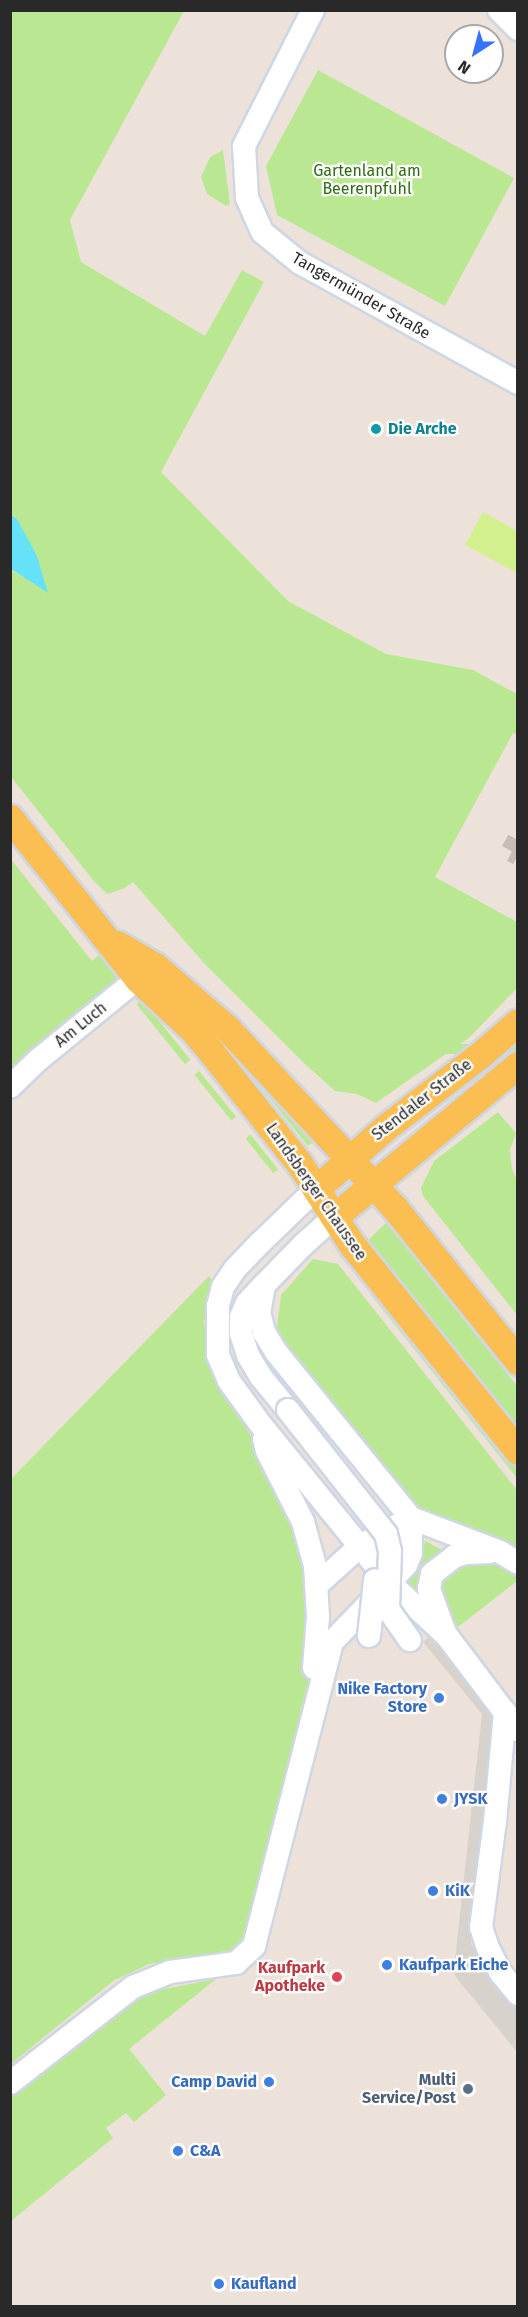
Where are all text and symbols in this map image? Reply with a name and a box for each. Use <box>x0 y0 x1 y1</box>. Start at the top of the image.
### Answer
north arrow <box>444 24 504 84</box>
text: N <box>454 57 474 78</box>
park label: Gartenland am Beerenpfuhl <box>313 161 421 199</box>
street label: Tangermünder Straße <box>288 249 434 343</box>
place label: Die Arche <box>388 419 457 439</box>
marker: Die Arche <box>369 422 383 436</box>
street label: Am Luch <box>51 998 111 1052</box>
street label: Stendaler Straße <box>368 1055 476 1145</box>
street label: Landsberger Chaussee <box>261 1120 371 1264</box>
place label: Nike Factory Store <box>337 1679 427 1717</box>
marker: Nike Factory Store <box>432 1691 446 1705</box>
place label: JYSK <box>454 1789 488 1809</box>
marker: JYSK <box>435 1792 449 1806</box>
place label: KiK <box>445 1881 470 1901</box>
marker: KiK <box>426 1884 440 1898</box>
place label: Kaufpark Eiche <box>399 1955 508 1975</box>
place label: Kaufpark Apotheke <box>255 1958 325 1996</box>
marker: Kaufpark Eiche <box>380 1958 394 1972</box>
marker: Kaufpark Apotheke <box>330 1970 344 1984</box>
place label: Multi Service/Post <box>362 2070 456 2108</box>
place label: Camp David <box>171 2072 257 2092</box>
marker: Camp David <box>262 2075 276 2089</box>
marker: Multi Service/Post <box>461 2082 475 2096</box>
place label: C&A <box>190 2141 221 2161</box>
marker: C&A <box>171 2144 185 2158</box>
place label: Kaufland <box>231 2274 297 2294</box>
marker: Kaufland <box>212 2277 226 2291</box>

